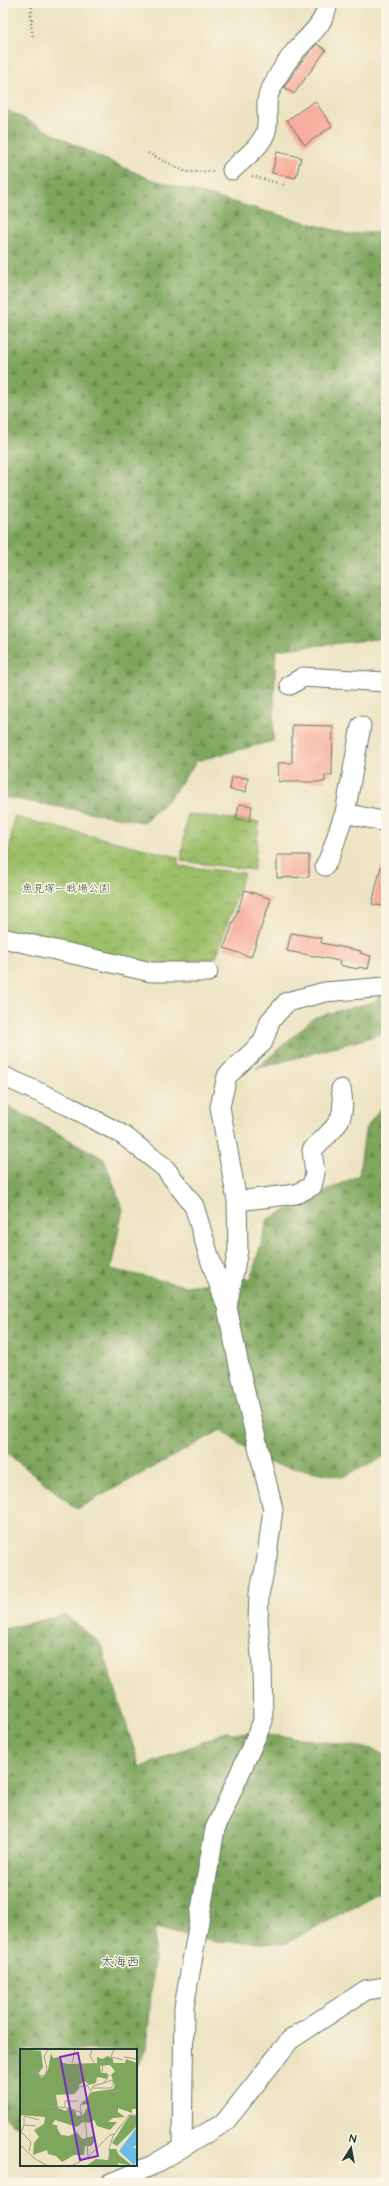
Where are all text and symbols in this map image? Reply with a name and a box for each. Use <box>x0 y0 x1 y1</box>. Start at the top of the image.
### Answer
park label: 魚見塚一戦場公園 <box>22 881 110 896</box>
district label: 太海西 <box>100 1953 140 1971</box>
inset map <box>20 2049 137 2166</box>
north arrow <box>331 2128 371 2168</box>
text: N <box>348 2131 358 2147</box>

